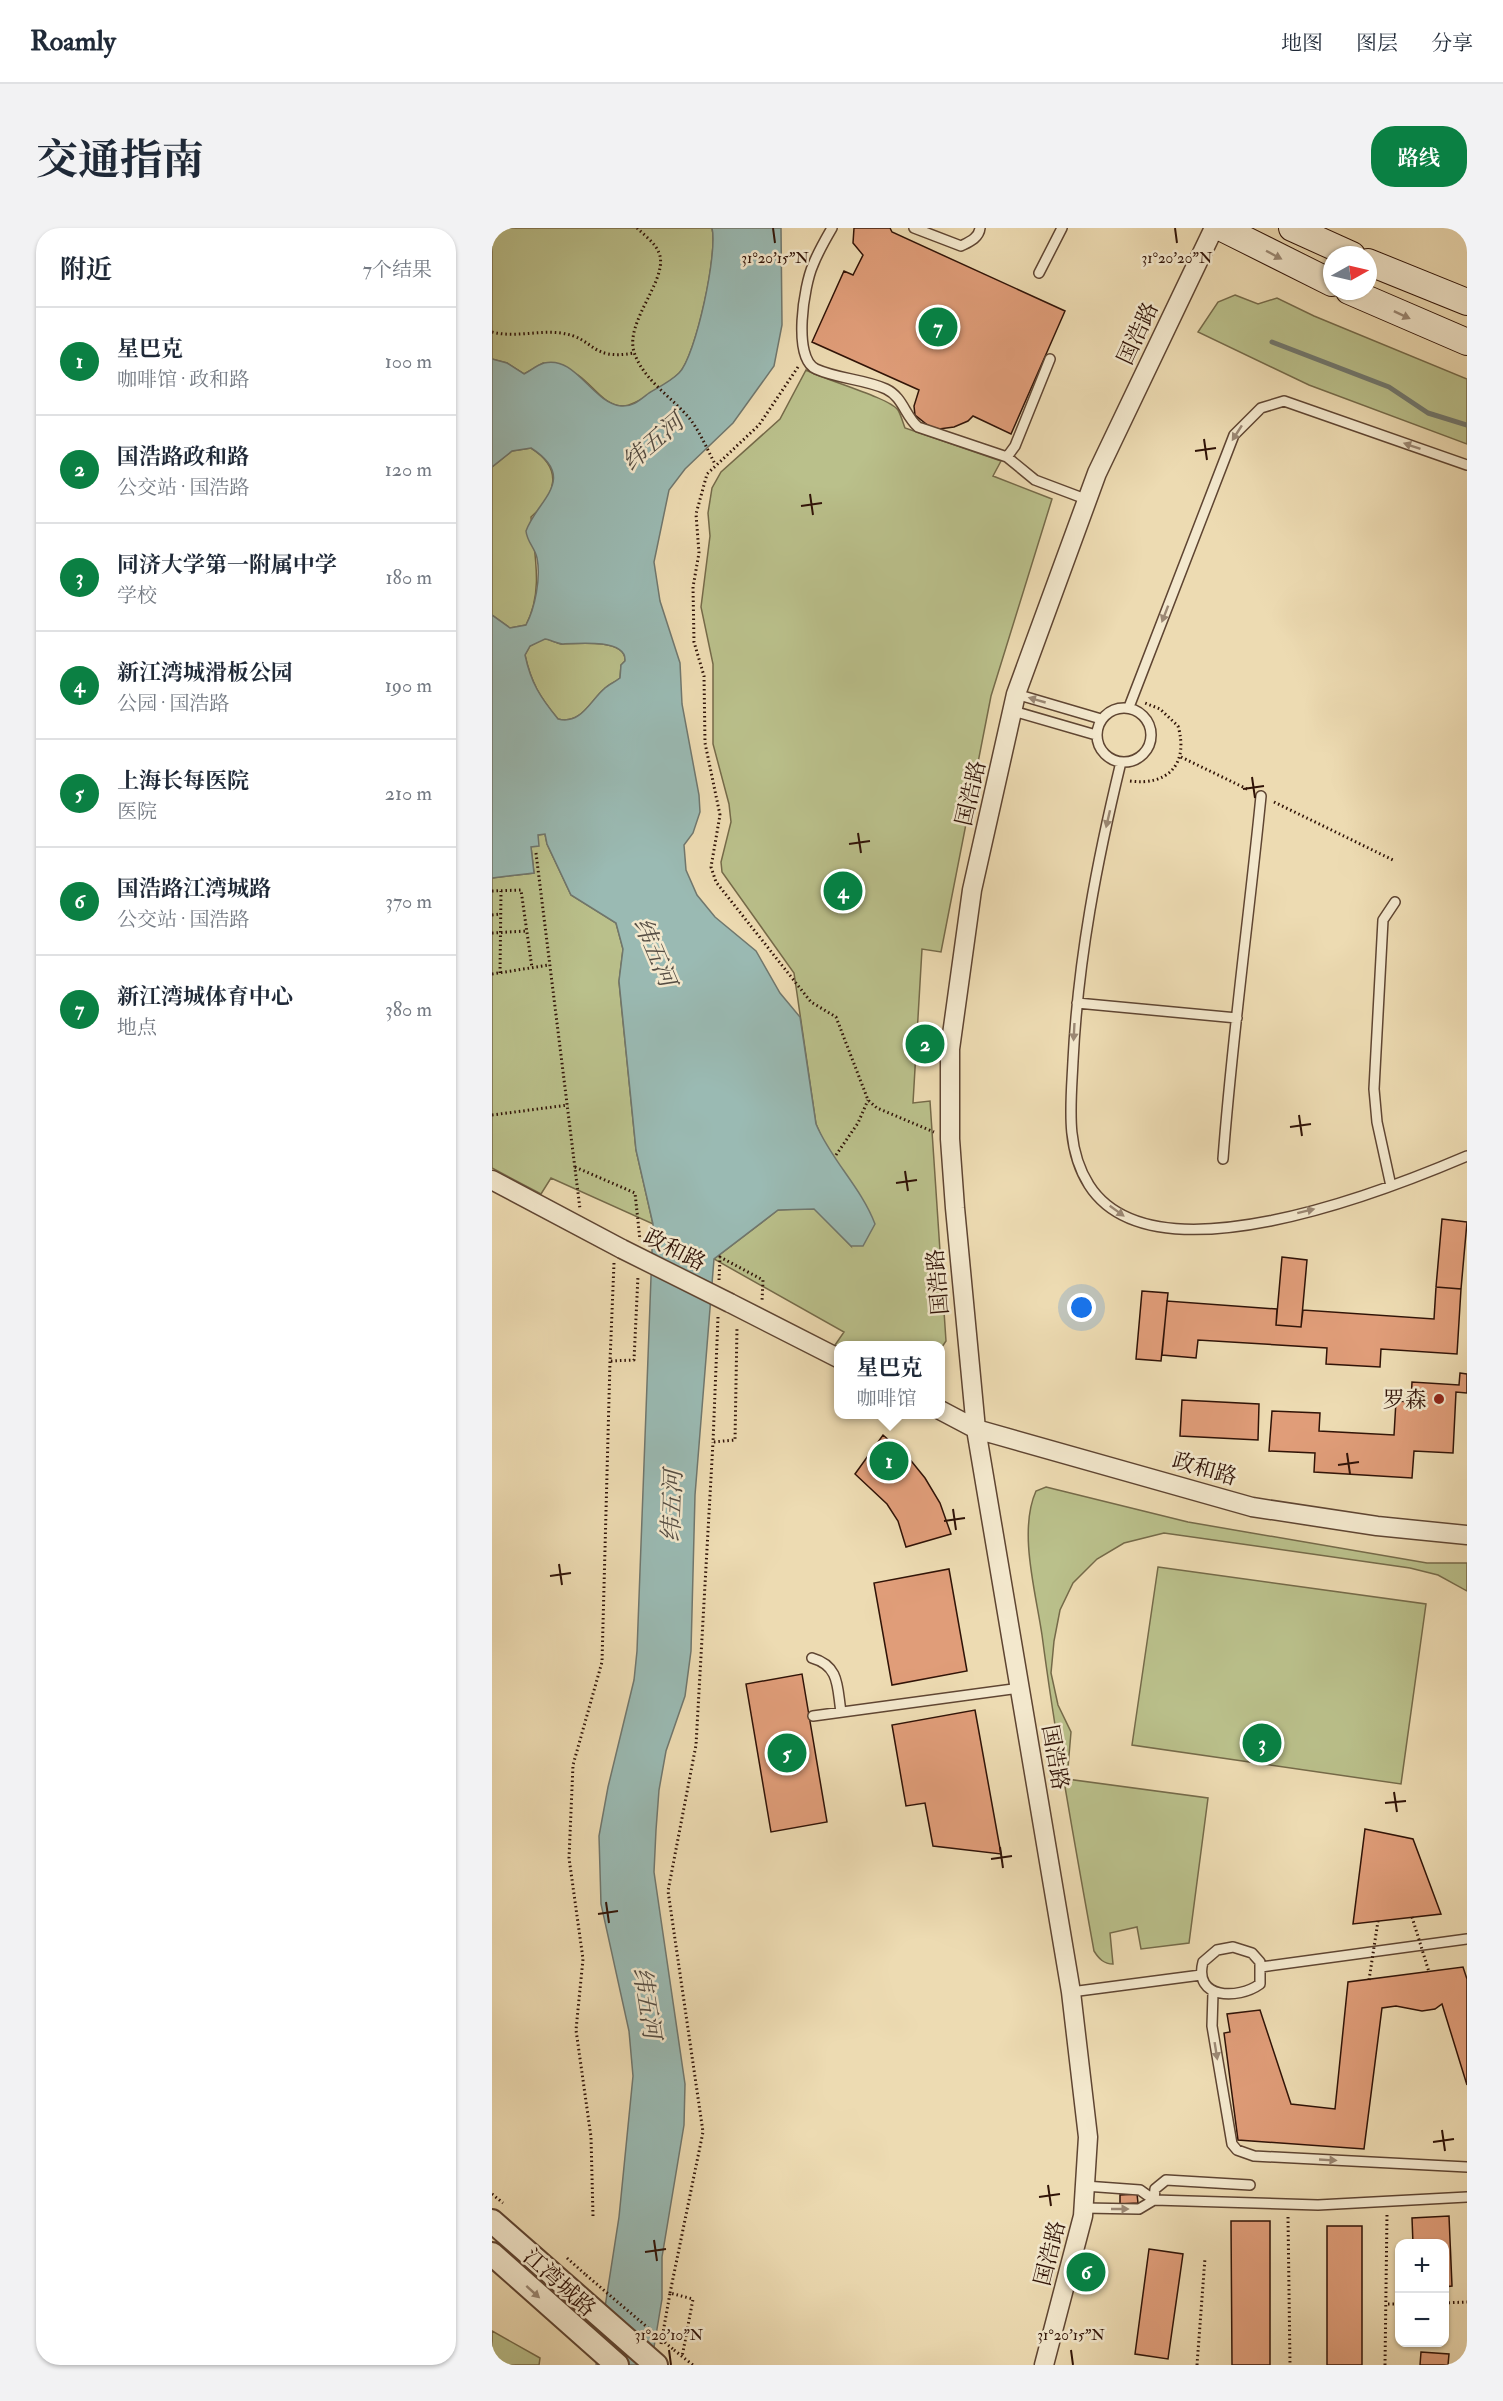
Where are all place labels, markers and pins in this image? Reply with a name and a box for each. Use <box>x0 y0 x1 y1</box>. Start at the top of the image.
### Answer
pin: 7 <box>918 304 958 350</box>
pin: 4 <box>824 868 862 914</box>
pin: 2 <box>906 1022 944 1066</box>
place label: 罗森 <box>1383 1386 1427 1414</box>
marker: 罗森 <box>1432 1392 1446 1406</box>
pin: 1 <box>870 1438 908 1484</box>
pin: 3 <box>1242 1720 1282 1766</box>
pin: 5 <box>768 1730 806 1775</box>
pin: 6 <box>1066 2250 1106 2294</box>

